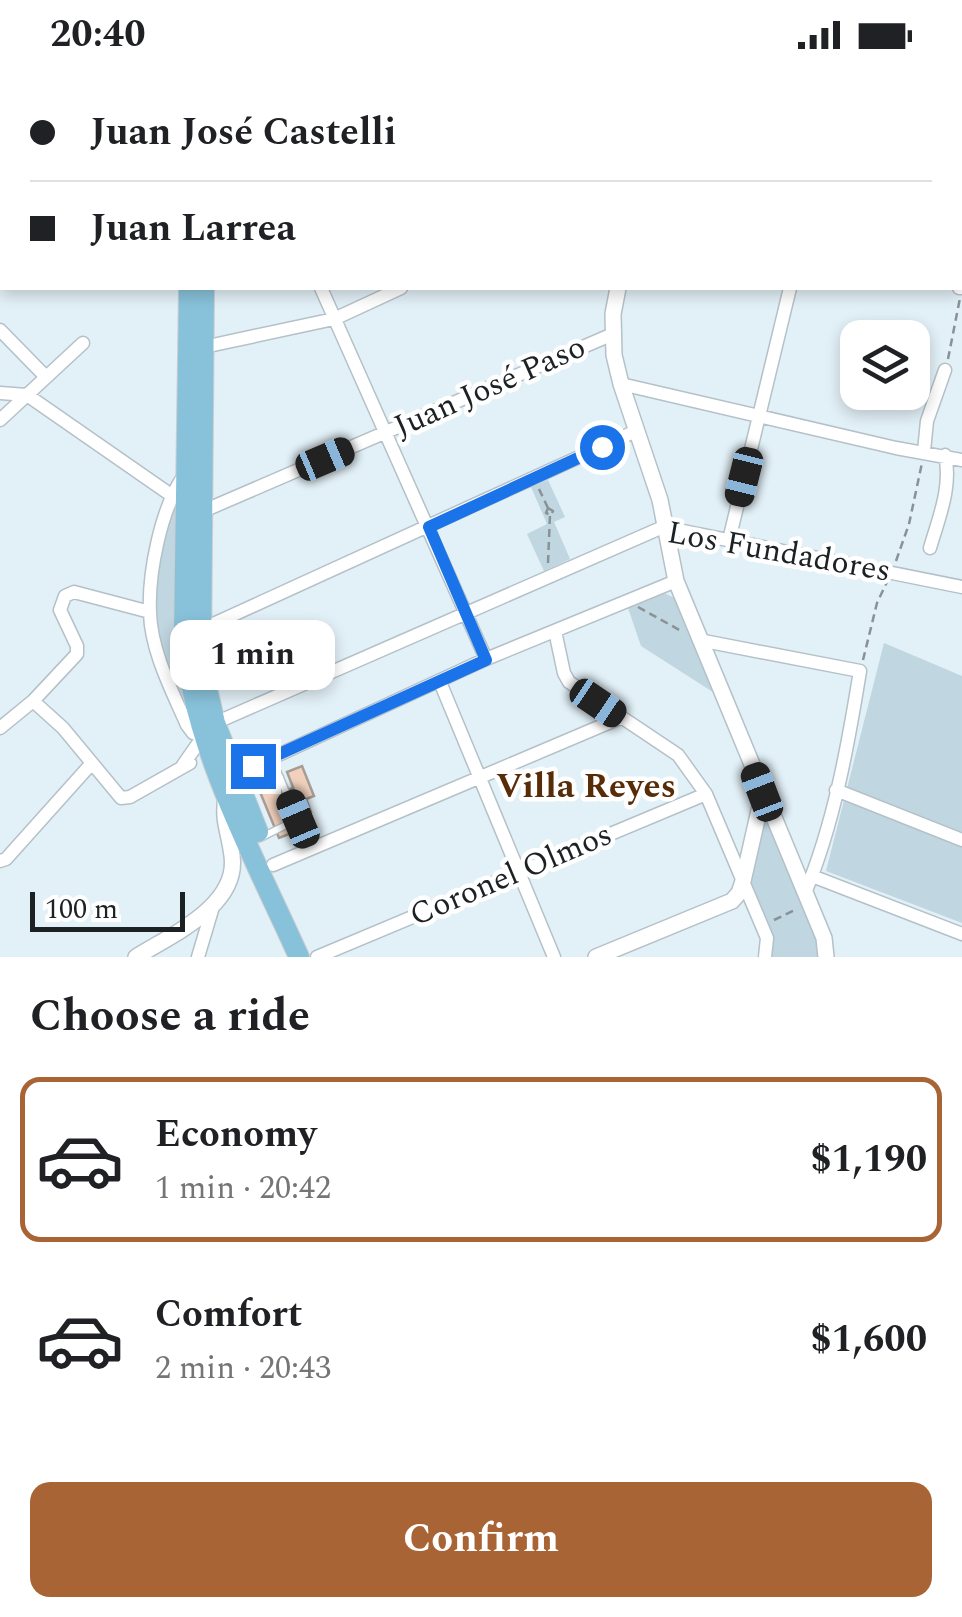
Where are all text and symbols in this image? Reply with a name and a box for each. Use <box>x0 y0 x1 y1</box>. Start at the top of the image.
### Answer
text: 20:40 <box>50 6 145 64</box>
text: Juan José Castelli <box>90 104 396 162</box>
text: Juan Larrea <box>90 200 296 258</box>
map controls <box>840 320 930 410</box>
button: layers <box>840 320 930 410</box>
street label: Juan José Paso <box>386 323 594 451</box>
route start <box>580 425 625 470</box>
car <box>292 433 358 485</box>
car <box>722 444 766 510</box>
street label: Los Fundadores <box>663 508 895 596</box>
callout: 1 min <box>170 621 336 691</box>
text: 1 min <box>210 630 295 679</box>
car <box>565 674 631 732</box>
route end <box>231 744 276 789</box>
car <box>737 759 787 825</box>
district label: Villa Reyes <box>496 760 676 813</box>
car <box>272 786 324 852</box>
street label: Coronel Olmos <box>402 810 620 940</box>
scale bar <box>30 887 185 931</box>
text: 100 m <box>45 888 118 931</box>
text: Choose a ride <box>30 982 310 1051</box>
text: Economy <box>155 1106 316 1164</box>
icon: car <box>35 1115 125 1205</box>
text: $1,190 <box>810 1131 927 1189</box>
text: 1 min · 20:42 <box>155 1164 331 1213</box>
text: Comfort <box>155 1286 302 1344</box>
icon: car <box>35 1295 125 1385</box>
text: $1,600 <box>810 1311 927 1369</box>
text: 2 min · 20:43 <box>155 1344 331 1393</box>
button: Confirm <box>30 1482 932 1597</box>

